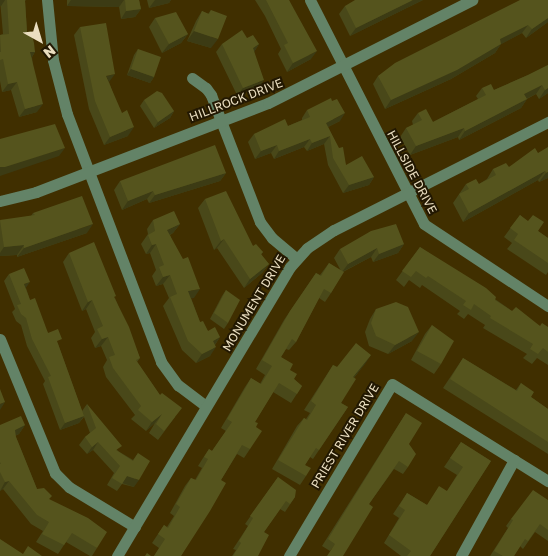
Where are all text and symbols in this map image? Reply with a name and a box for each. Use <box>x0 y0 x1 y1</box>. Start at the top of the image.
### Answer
north arrow <box>15 15 65 65</box>
text: N <box>40 42 59 62</box>
street label: HILLROCK DRIVE <box>187 76 285 124</box>
street label: HILLSIDE DRIVE <box>384 128 440 216</box>
street label: MONUMENT DRIVE <box>220 252 288 354</box>
street label: PRIEST RIVER DRIVE <box>308 381 382 491</box>

